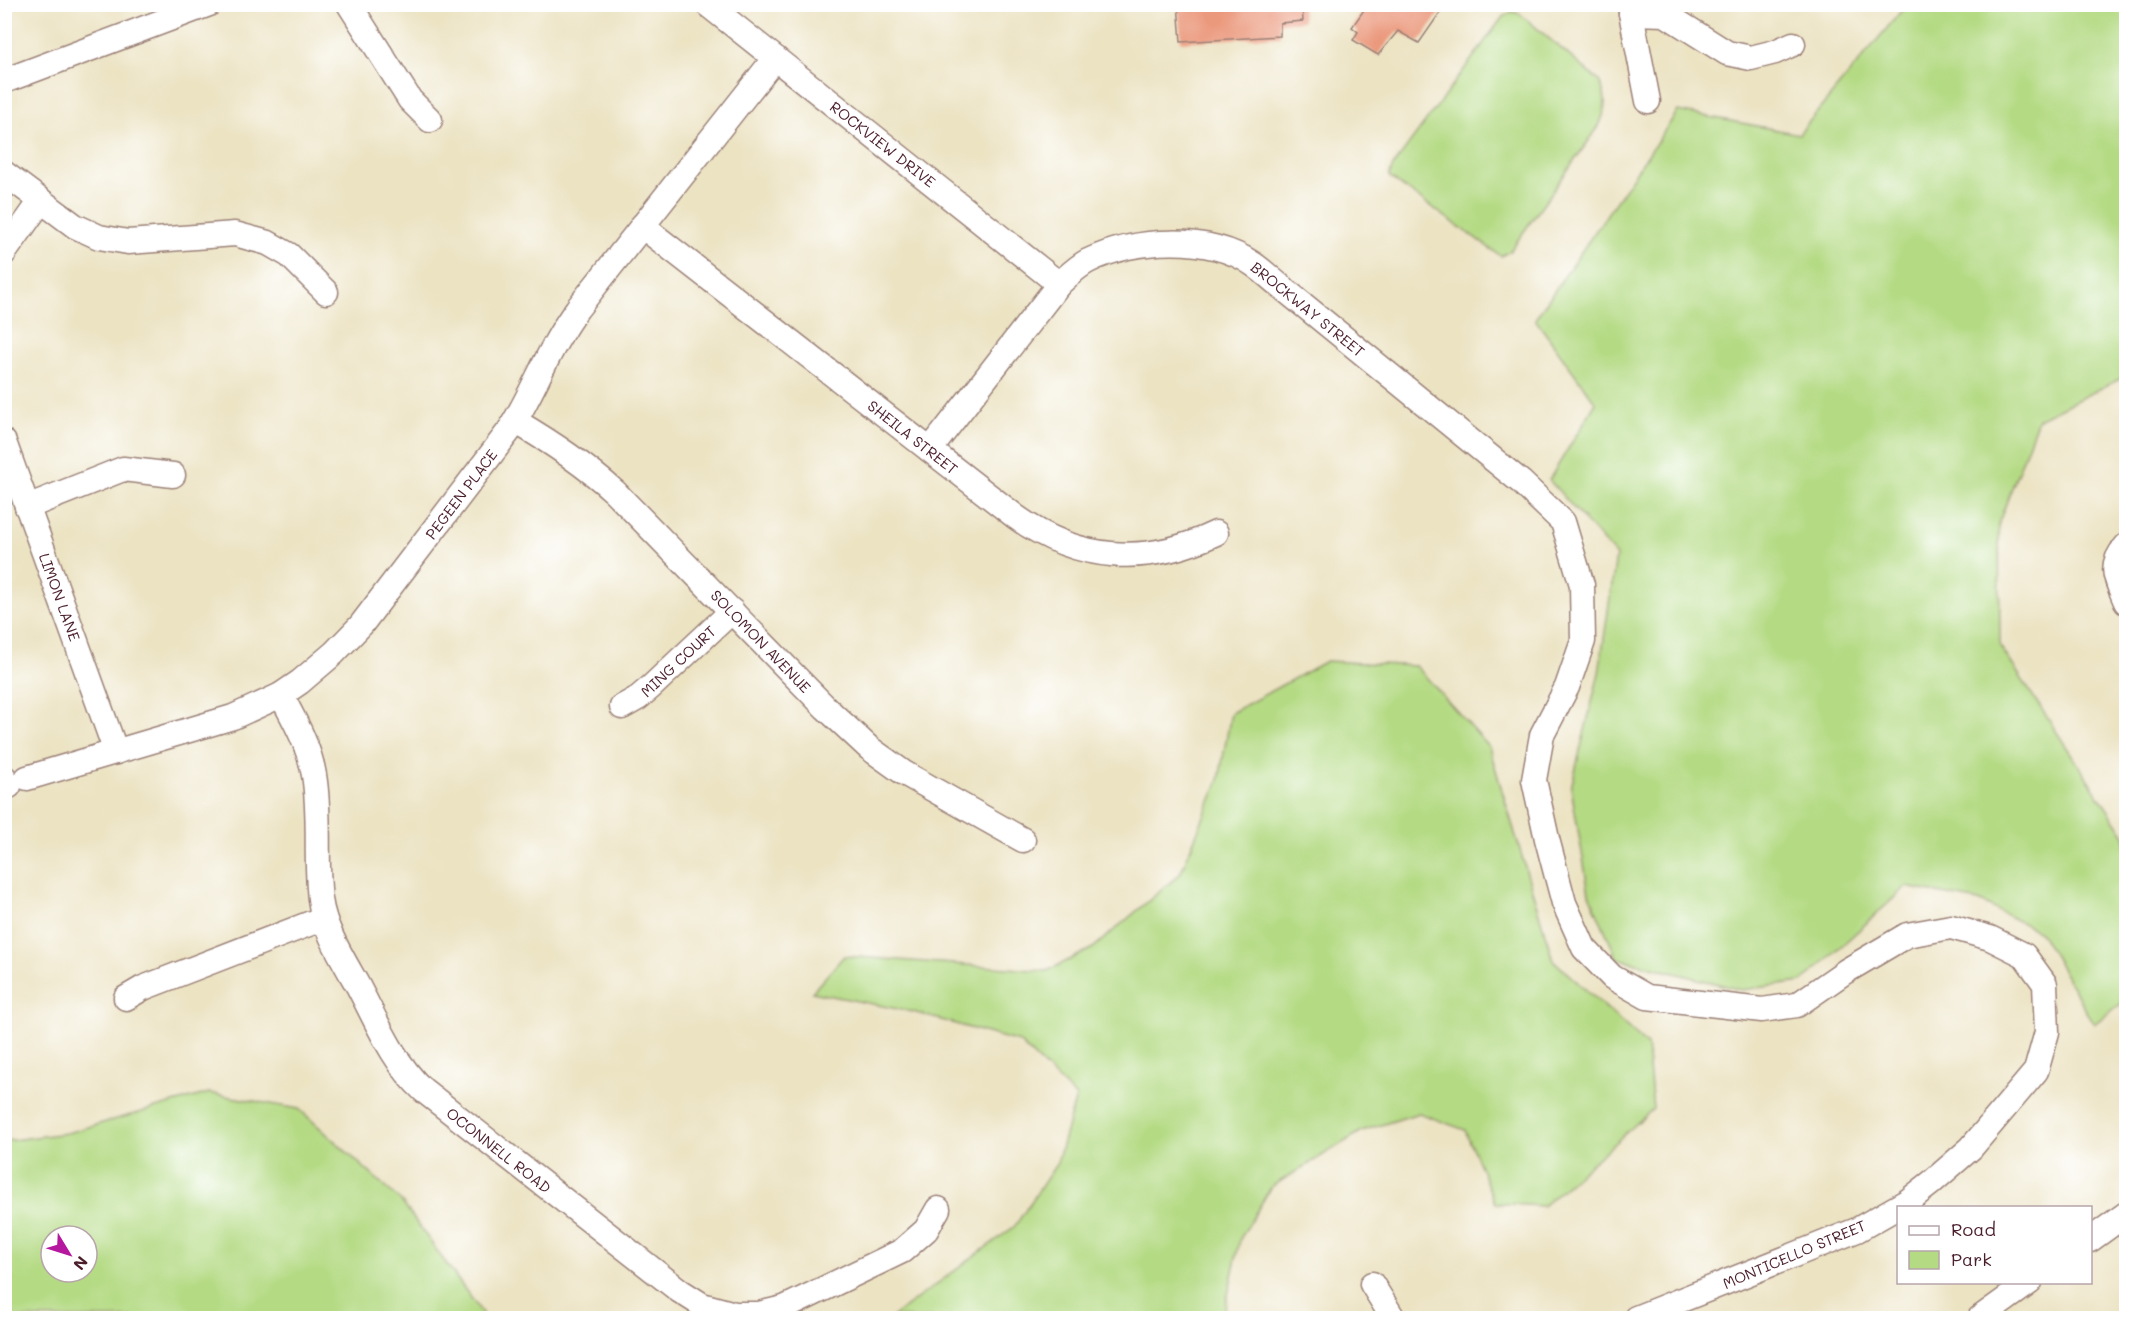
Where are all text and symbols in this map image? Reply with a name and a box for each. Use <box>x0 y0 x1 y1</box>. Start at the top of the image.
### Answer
street label: ROCKVIEW DRIVE <box>826 96 940 192</box>
street label: BROCKWAY STREET <box>1247 257 1369 361</box>
street label: SHEILA STREET <box>864 395 962 479</box>
street label: PEGEEN PLACE <box>421 445 502 543</box>
street label: LIMON LANE <box>35 550 85 644</box>
street label: SOLOMON AVENUE <box>707 585 816 697</box>
street label: MING COURT <box>636 621 720 701</box>
street label: OCONNELL ROAD <box>442 1103 556 1197</box>
legend <box>1897 1206 2092 1284</box>
street label: MONTICELLO STREET <box>1719 1215 1869 1293</box>
text: Road <box>1951 1217 1996 1241</box>
north arrow <box>39 1224 99 1284</box>
text: Park <box>1951 1247 1992 1271</box>
text: N <box>69 1252 93 1275</box>

